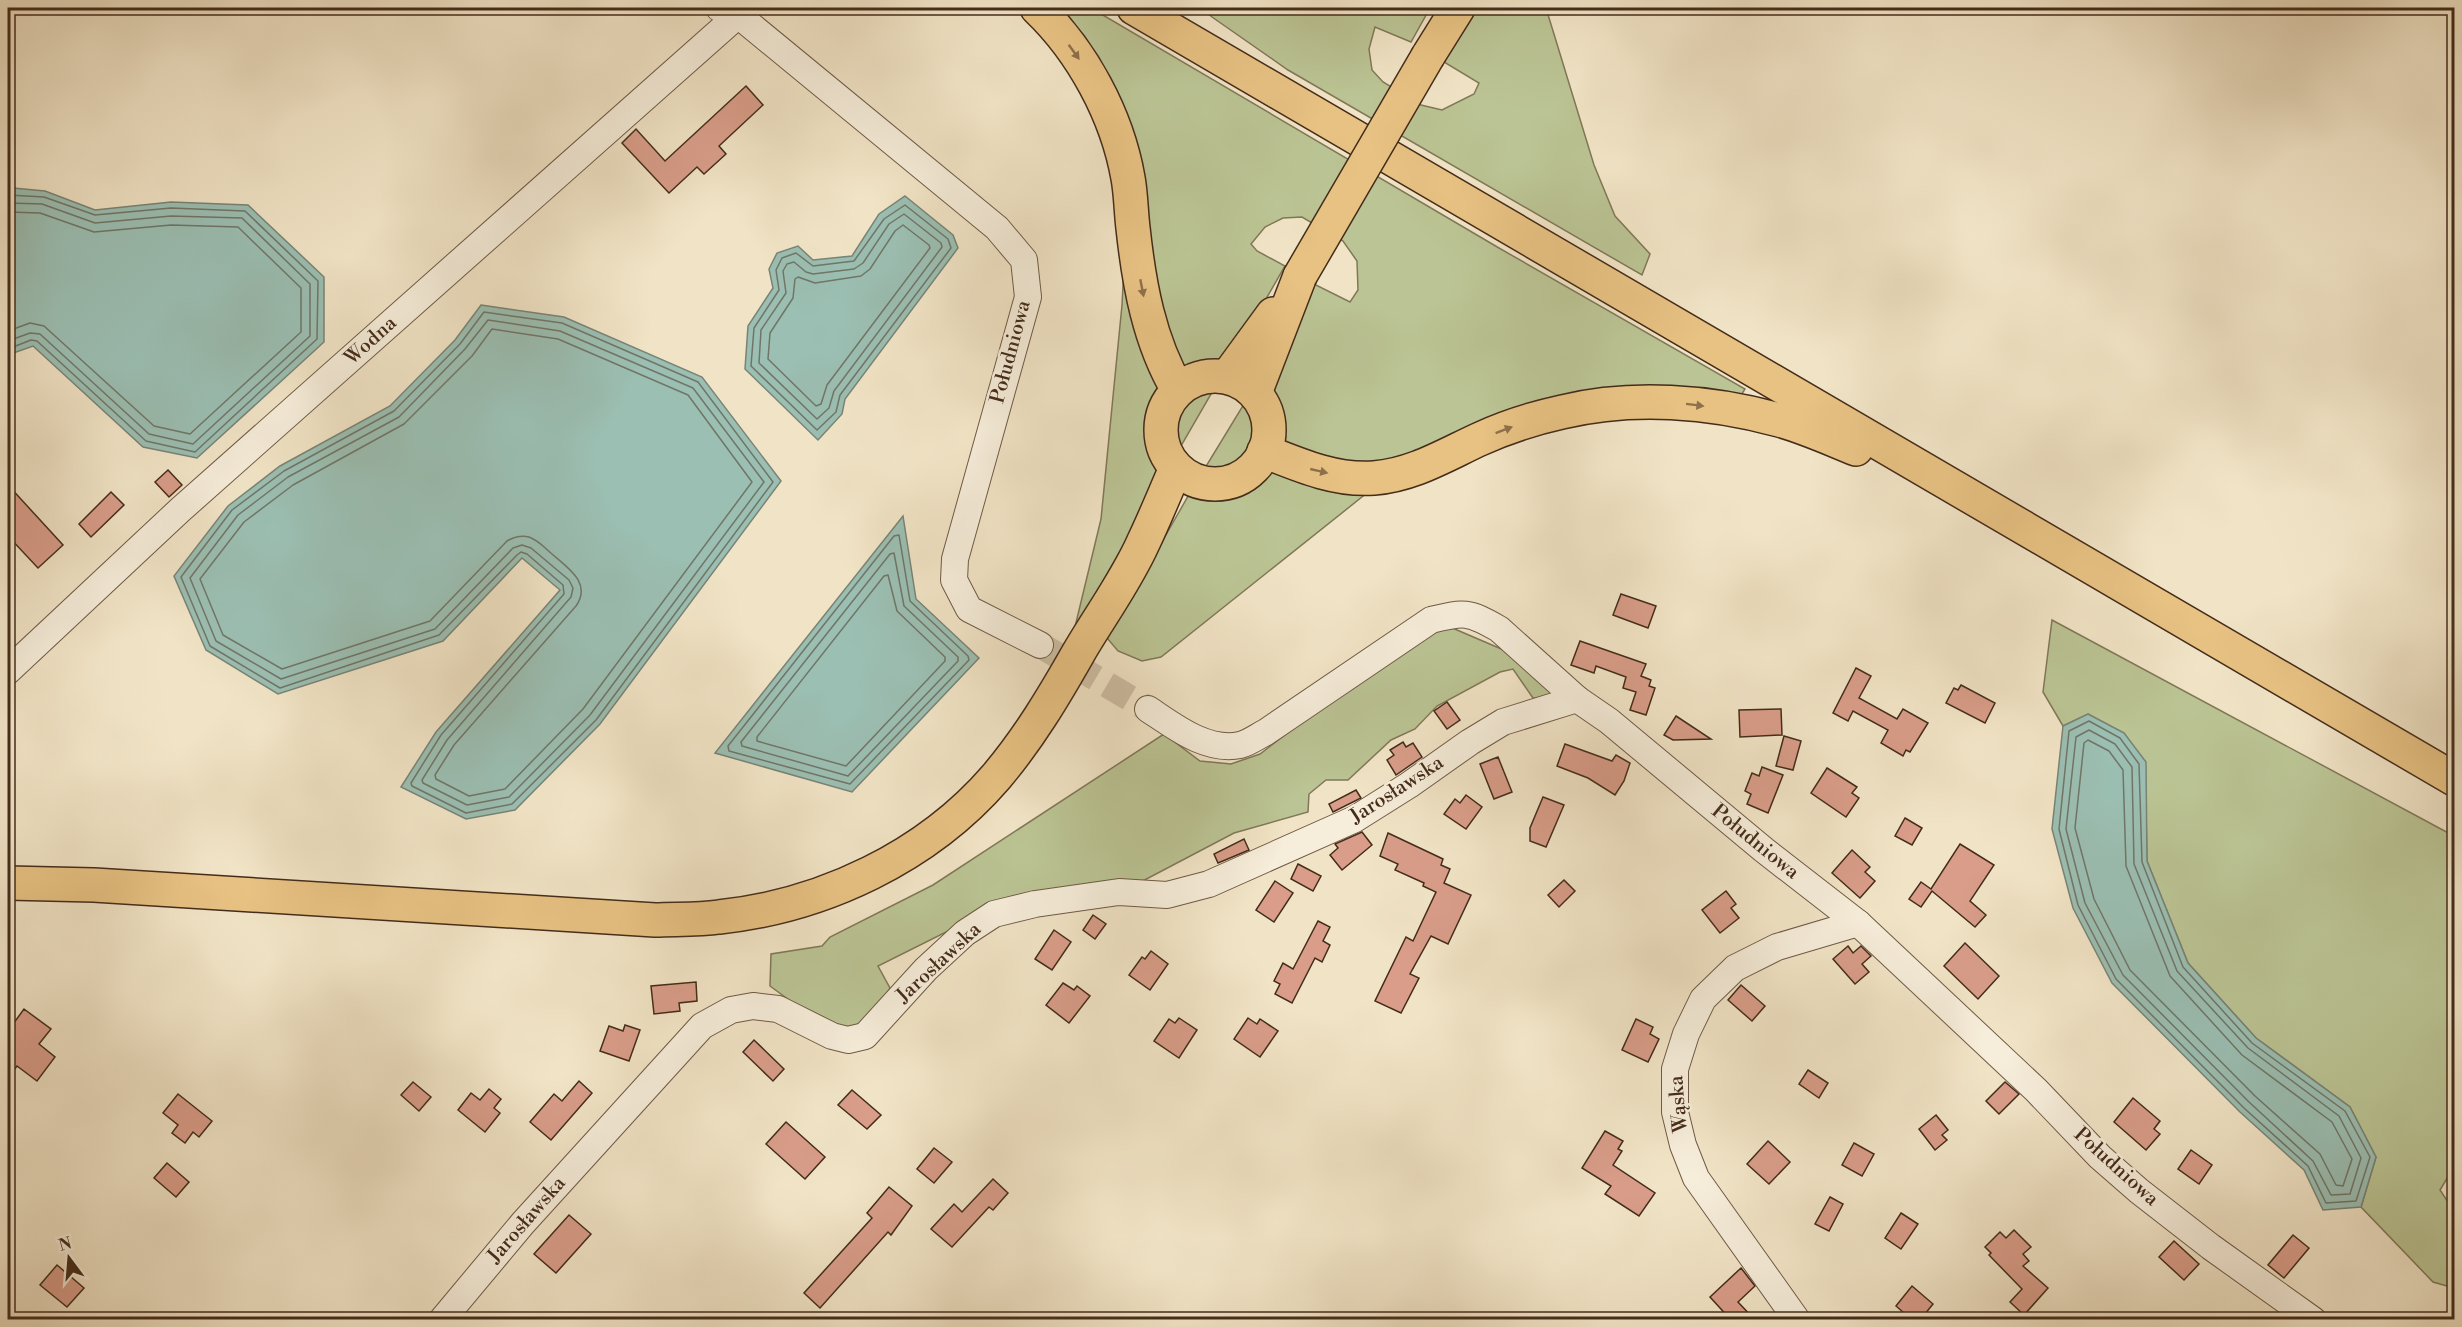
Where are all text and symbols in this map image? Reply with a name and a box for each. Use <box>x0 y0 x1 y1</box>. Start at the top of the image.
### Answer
one-way arrow <box>1068 44 1080 59</box>
one-way arrow <box>1138 278 1147 297</box>
street label: Południowa <box>985 297 1037 406</box>
street label: Wodna <box>339 311 403 372</box>
one-way arrow <box>1686 400 1705 410</box>
one-way arrow <box>1495 424 1513 434</box>
one-way arrow <box>1310 467 1329 476</box>
street label: Jarosławska <box>1344 750 1449 830</box>
street label: Południowa <box>1706 799 1805 886</box>
street label: Jarosławska <box>891 917 987 1009</box>
street label: Wąska <box>1664 1074 1694 1134</box>
street label: Południowa <box>2068 1122 2164 1212</box>
street label: Jarosławska <box>482 1171 572 1269</box>
north arrow <box>39 1228 99 1288</box>
text: N <box>56 1233 74 1256</box>

